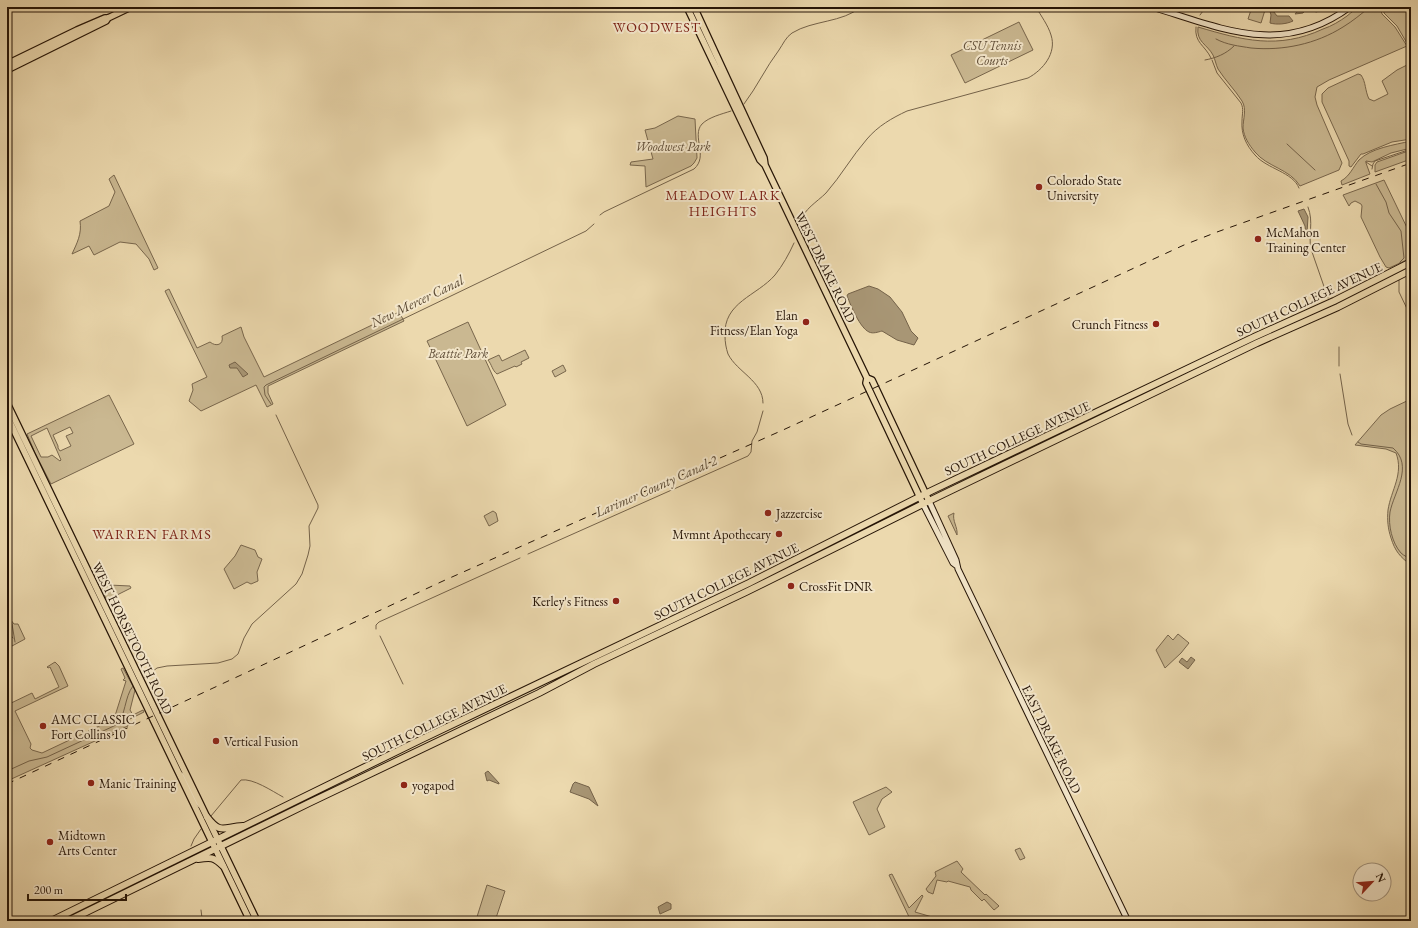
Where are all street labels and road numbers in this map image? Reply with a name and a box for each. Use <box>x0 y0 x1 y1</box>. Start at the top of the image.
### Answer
street label: WEST DRAKE ROAD <box>791 209 860 326</box>
street label: SOUTH COLLEGE AVENUE <box>1234 258 1385 341</box>
street label: SOUTH COLLEGE AVENUE <box>942 397 1093 480</box>
street label: SOUTH COLLEGE AVENUE <box>651 539 801 624</box>
street label: WEST HORSETOOTH ROAD <box>88 559 177 717</box>
street label: SOUTH COLLEGE AVENUE <box>359 680 509 765</box>
street label: EAST DRAKE ROAD <box>1018 682 1085 796</box>

